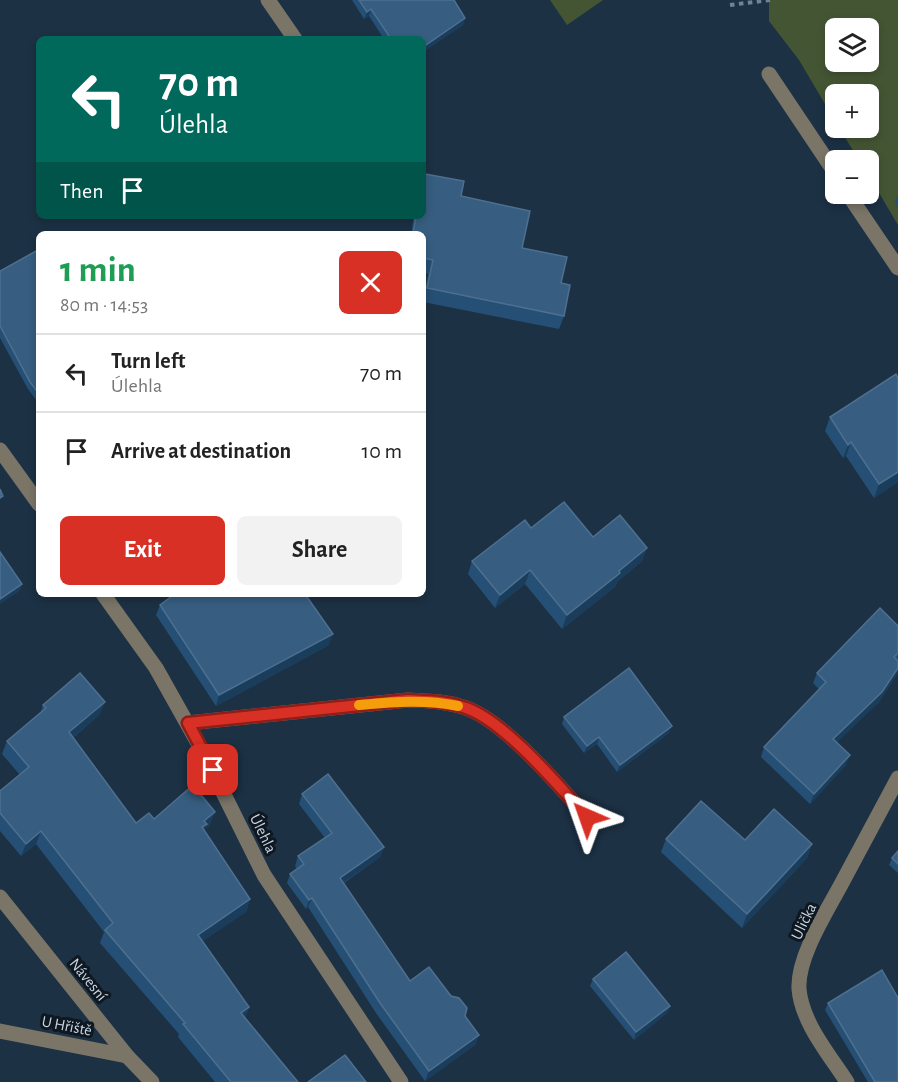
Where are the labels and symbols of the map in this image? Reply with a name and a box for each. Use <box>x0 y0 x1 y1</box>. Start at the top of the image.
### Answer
pin <box>187 744 238 795</box>
position arrow <box>555 785 619 849</box>
street label: Úlehla <box>247 811 281 855</box>
street label: Ulička <box>788 901 820 942</box>
street label: Návesní <box>66 955 110 1004</box>
street label: U Hřiště <box>40 1013 93 1039</box>

